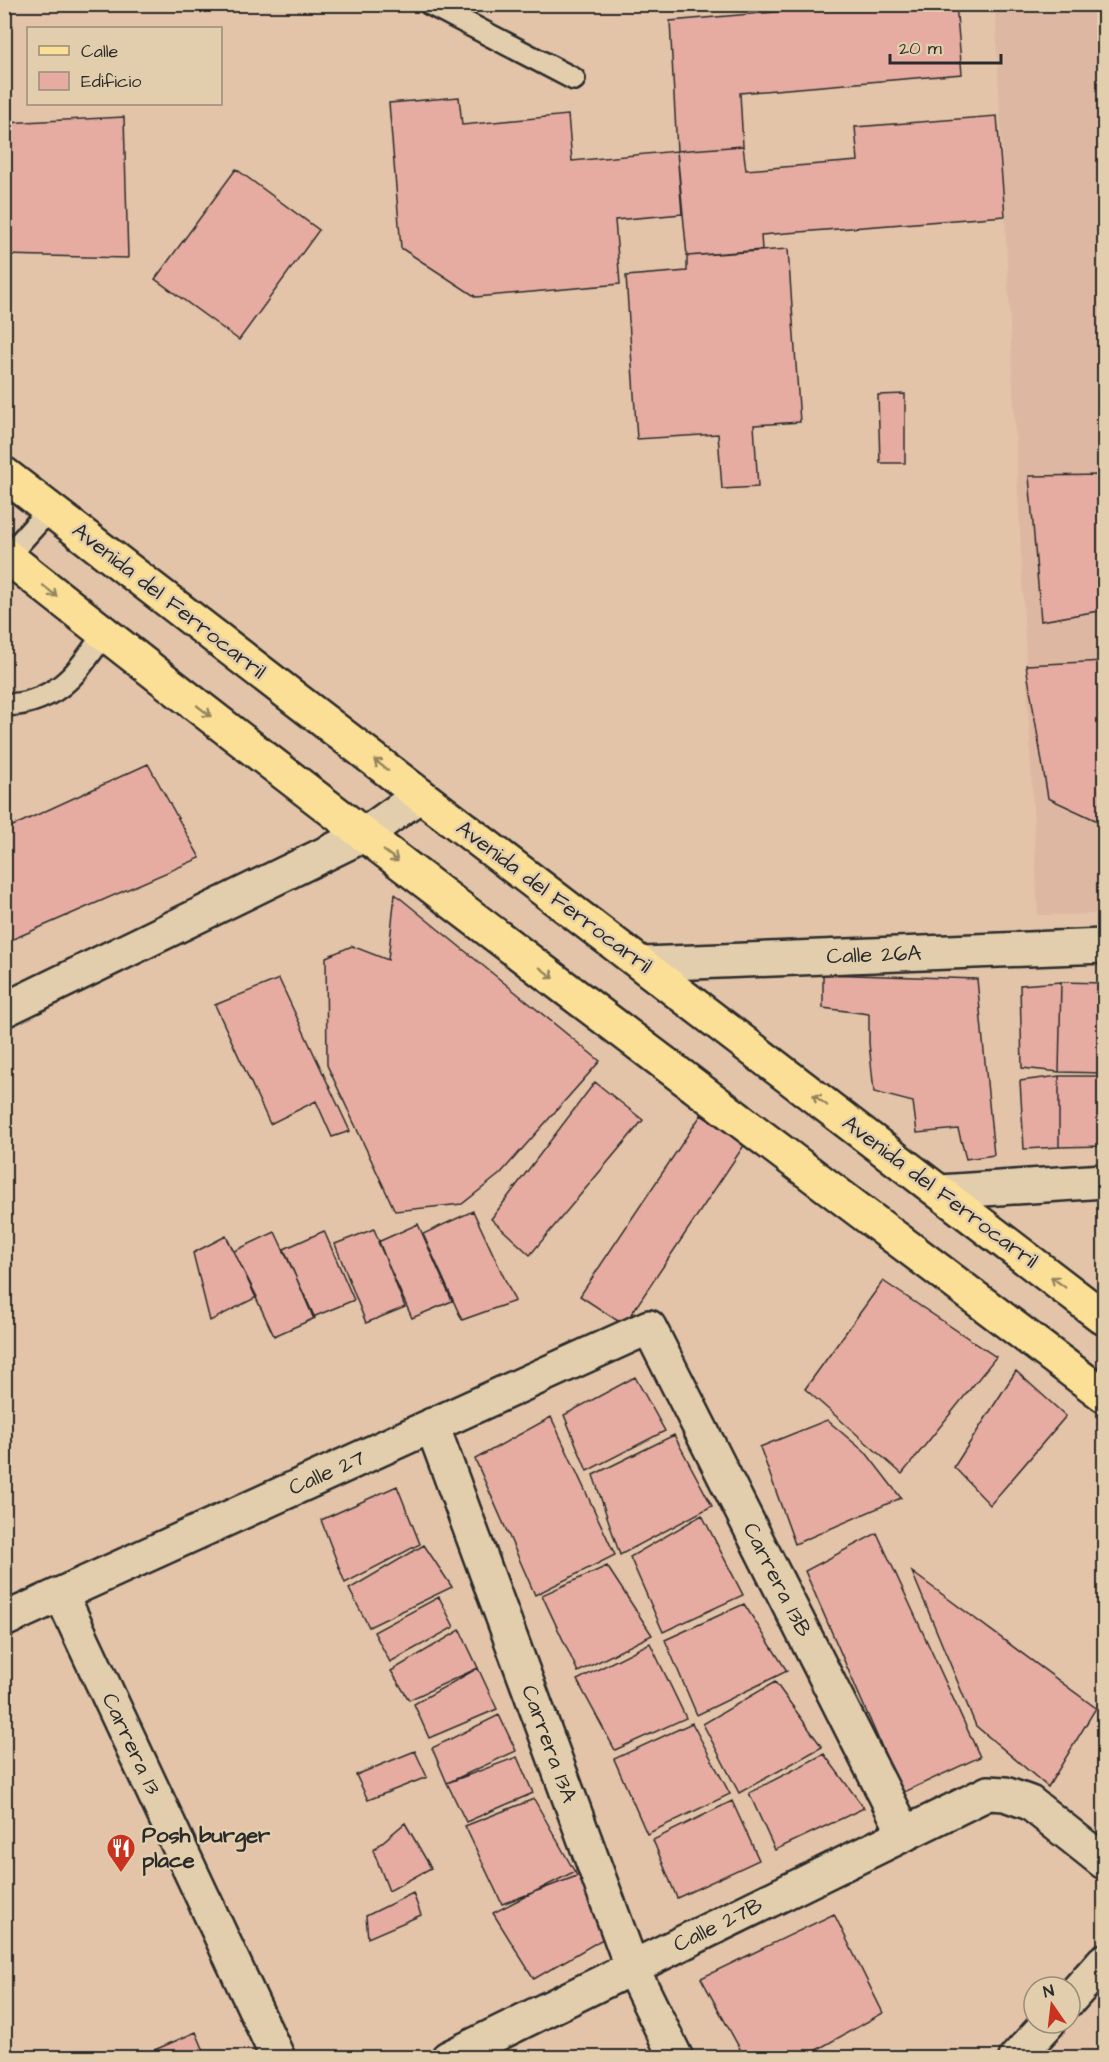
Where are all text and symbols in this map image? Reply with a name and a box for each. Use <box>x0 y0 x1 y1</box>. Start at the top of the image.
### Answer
legend <box>27 27 222 105</box>
scale bar <box>890 27 1001 65</box>
text: 20 m <box>899 36 942 61</box>
text: Calle <box>81 39 119 64</box>
text: Edificio <box>81 69 141 94</box>
street label: Avenida del Ferrocarril <box>66 515 272 687</box>
one-way arrow <box>42 584 57 598</box>
one-way arrow <box>195 705 211 718</box>
one-way arrow <box>373 759 389 772</box>
street label: Avenida del Ferrocarril <box>449 813 659 981</box>
one-way arrow <box>383 849 399 862</box>
street label: Calle 26A <box>826 938 922 972</box>
one-way arrow <box>539 967 555 980</box>
one-way arrow <box>812 1093 828 1106</box>
street label: Avenida del Ferrocarril <box>835 1108 1045 1276</box>
one-way arrow <box>1050 1276 1066 1289</box>
street label: Calle 27 <box>284 1442 371 1504</box>
street label: Carrera 13B <box>735 1517 819 1643</box>
street label: Carrera 13A <box>513 1681 585 1807</box>
street label: Carrera 13 <box>94 1688 168 1800</box>
place label: Posh burger place <box>142 1820 271 1876</box>
restaurant icon: Posh burger place <box>105 1832 137 1874</box>
street label: Calle 27B <box>668 1890 768 1960</box>
north arrow <box>1022 1975 1082 2035</box>
text: N <box>1041 1980 1056 2003</box>

